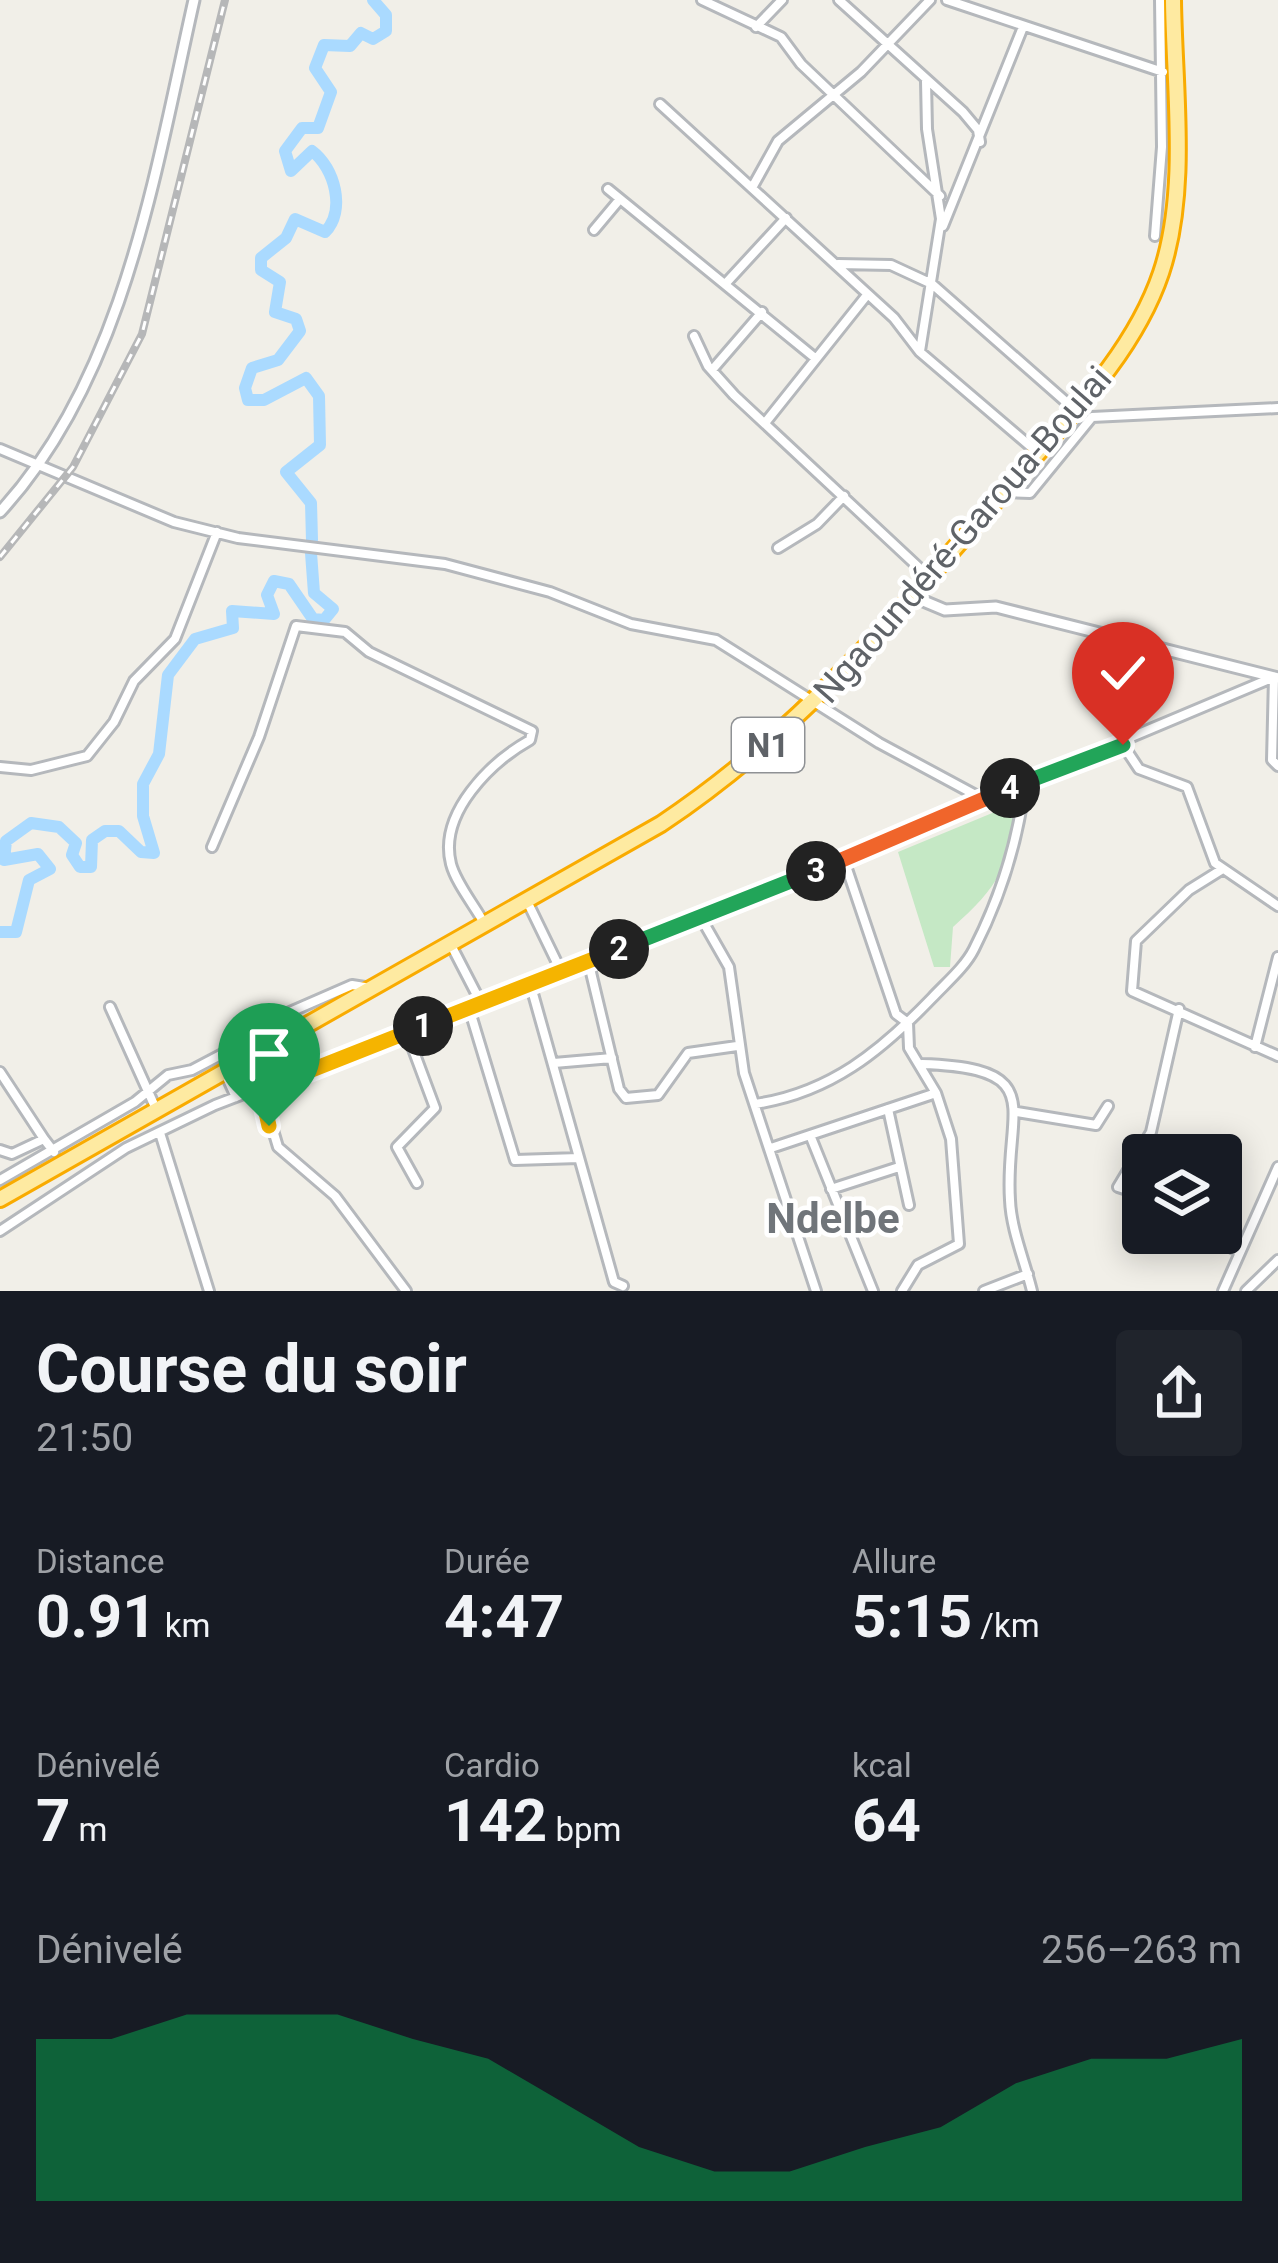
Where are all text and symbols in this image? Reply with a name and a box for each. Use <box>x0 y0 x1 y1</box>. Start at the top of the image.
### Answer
street label: Ngaoundéré-Garoua-Boulai <box>805 358 1120 711</box>
pin <box>1072 622 1174 745</box>
icon: check <box>1090 640 1156 706</box>
road number: N1 <box>732 718 804 772</box>
pin: 4 <box>980 758 1040 818</box>
text: 4 <box>1001 768 1019 807</box>
pin: 3 <box>786 841 846 901</box>
text: 3 <box>807 851 825 890</box>
pin: 2 <box>589 919 649 979</box>
text: 2 <box>610 929 628 968</box>
pin: 1 <box>393 996 453 1056</box>
pin <box>218 1003 320 1126</box>
text: 1 <box>414 1006 432 1045</box>
icon: arrive <box>236 1021 302 1087</box>
map controls <box>1122 1134 1242 1254</box>
button: layers <box>1122 1134 1242 1254</box>
district label: Ndelbe <box>766 1194 900 1243</box>
button: share <box>1116 1330 1242 1456</box>
text: Course du soir <box>36 1331 467 1408</box>
text: 21:50 <box>36 1415 133 1461</box>
text: Distance <box>36 1542 164 1581</box>
text: Durée <box>444 1542 530 1581</box>
text: Allure <box>852 1542 936 1581</box>
text: 0.91 <box>36 1581 157 1652</box>
text: 4:47 <box>444 1581 564 1652</box>
text: 5:15 <box>852 1581 972 1652</box>
text: km <box>157 1606 211 1645</box>
text: /km <box>972 1606 1040 1645</box>
text: Dénivelé <box>36 1746 160 1785</box>
text: Cardio <box>444 1746 540 1785</box>
text: kcal <box>852 1746 912 1785</box>
text: 7 <box>36 1785 70 1856</box>
text: 142 <box>444 1785 547 1856</box>
text: 64 <box>852 1785 921 1856</box>
text: m <box>70 1810 108 1849</box>
text: bpm <box>547 1810 621 1849</box>
text: Dénivelé <box>36 1927 183 1973</box>
text: 256–263 m <box>1041 1927 1242 1973</box>

